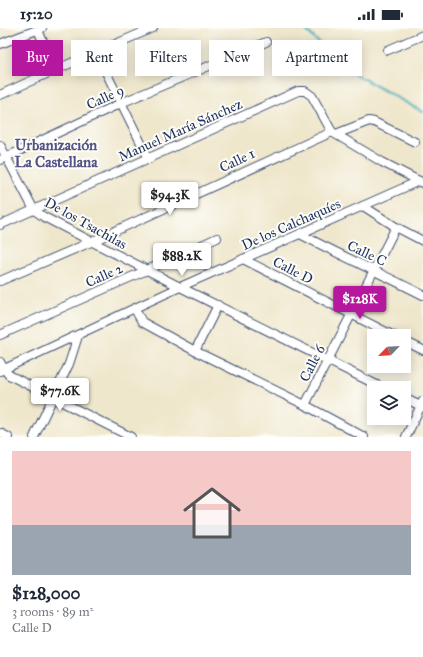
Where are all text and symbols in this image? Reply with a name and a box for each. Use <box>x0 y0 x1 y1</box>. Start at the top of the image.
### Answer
text: 15:20 <box>20 5 53 23</box>
chip: Buy <box>12 40 63 76</box>
chip: Rent <box>71 40 127 76</box>
chip: Filters <box>135 40 201 76</box>
chip: New <box>209 40 264 76</box>
chip: Apartment <box>272 40 362 76</box>
street label: Calle 9 <box>84 81 127 113</box>
street label: Manuel María Sánchez <box>116 95 245 165</box>
district label: Urbanización La Castellana <box>14 136 98 171</box>
street label: Calle 1 <box>217 145 258 176</box>
pin: $94.3K <box>137 182 203 216</box>
text: $94.3K <box>150 187 190 203</box>
street label: De los Tsachilas <box>42 194 130 253</box>
street label: De los Calchaquíes <box>239 195 344 255</box>
street label: Calle C <box>344 237 389 270</box>
pin: $88.2K <box>149 243 215 277</box>
text: $88.2K <box>162 248 202 264</box>
street label: Calle D <box>270 253 316 288</box>
street label: Calle 2 <box>83 260 125 291</box>
pin: $128K <box>332 286 388 320</box>
text: $128K <box>342 291 378 307</box>
north arrow <box>367 329 411 373</box>
map controls <box>367 329 411 425</box>
street label: Calle 6 <box>296 341 329 384</box>
pin: $77.6K <box>27 378 93 412</box>
button: layers <box>367 381 411 425</box>
text: $77.6K <box>40 383 80 399</box>
icon: home <box>176 477 248 549</box>
text: $128,000 <box>12 583 80 604</box>
text: 3 rooms · 89 m² <box>12 604 94 620</box>
text: Calle D <box>12 620 52 636</box>

